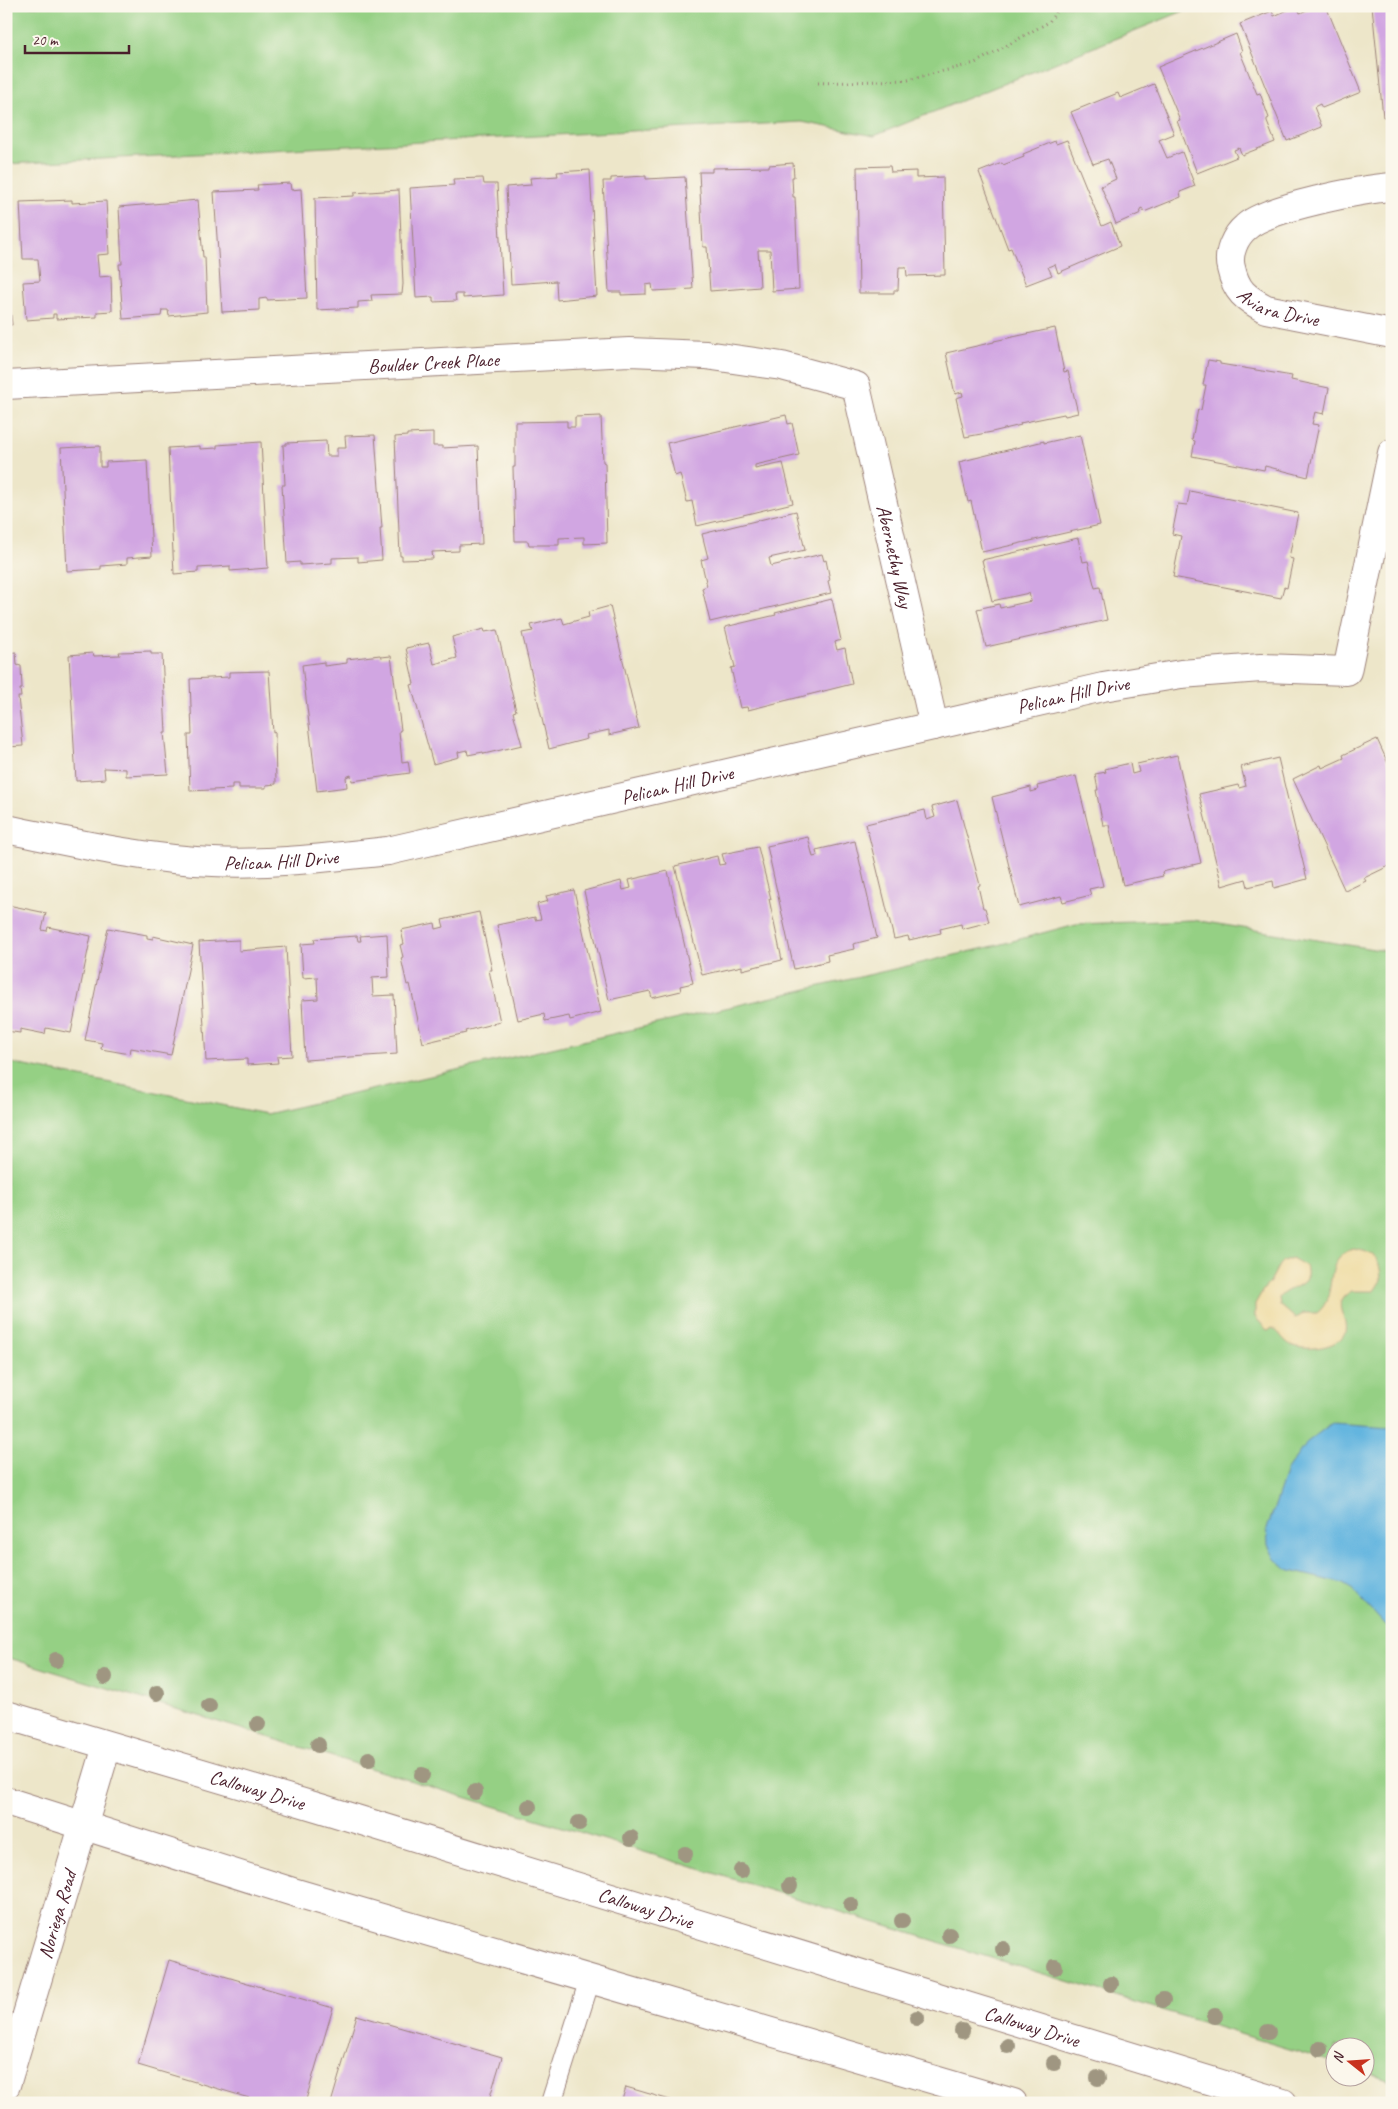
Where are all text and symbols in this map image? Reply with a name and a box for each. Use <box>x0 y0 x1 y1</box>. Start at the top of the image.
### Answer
scale bar <box>25 22 129 54</box>
text: 20 m <box>32 31 59 50</box>
street label: Aviara Drive <box>1232 283 1322 332</box>
street label: Boulder Creek Place <box>367 347 501 379</box>
street label: Abernethy Way <box>871 502 919 612</box>
street label: Pelican Hill Drive <box>1014 671 1132 719</box>
street label: Pelican Hill Drive <box>619 760 737 810</box>
street label: Pelican Hill Drive <box>224 844 341 876</box>
street label: Calloway Drive <box>207 1764 309 1816</box>
street label: Noriega Road <box>32 1864 83 1962</box>
street label: Calloway Drive <box>595 1882 697 1935</box>
street label: Calloway Drive <box>981 2000 1084 2053</box>
north arrow <box>1326 2036 1376 2086</box>
text: N <box>1329 2049 1348 2065</box>

